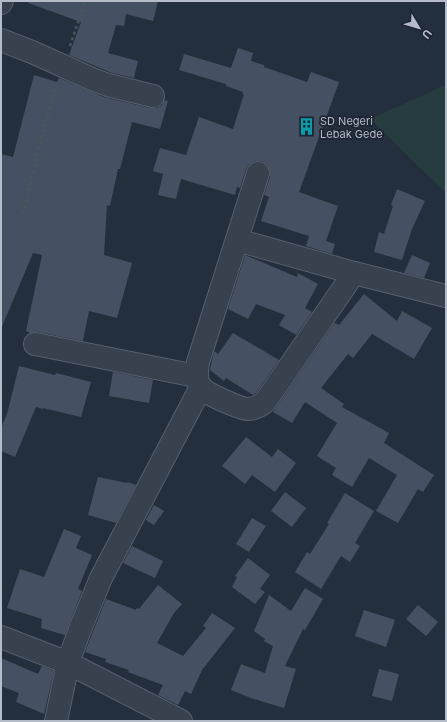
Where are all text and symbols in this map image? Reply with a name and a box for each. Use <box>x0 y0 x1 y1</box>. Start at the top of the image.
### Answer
north arrow <box>399 8 439 48</box>
text: U <box>419 27 435 42</box>
place label: SD Negeri Lebak Gede <box>320 114 383 141</box>
building icon: SD Negeri Lebak Gede <box>297 117 317 137</box>

